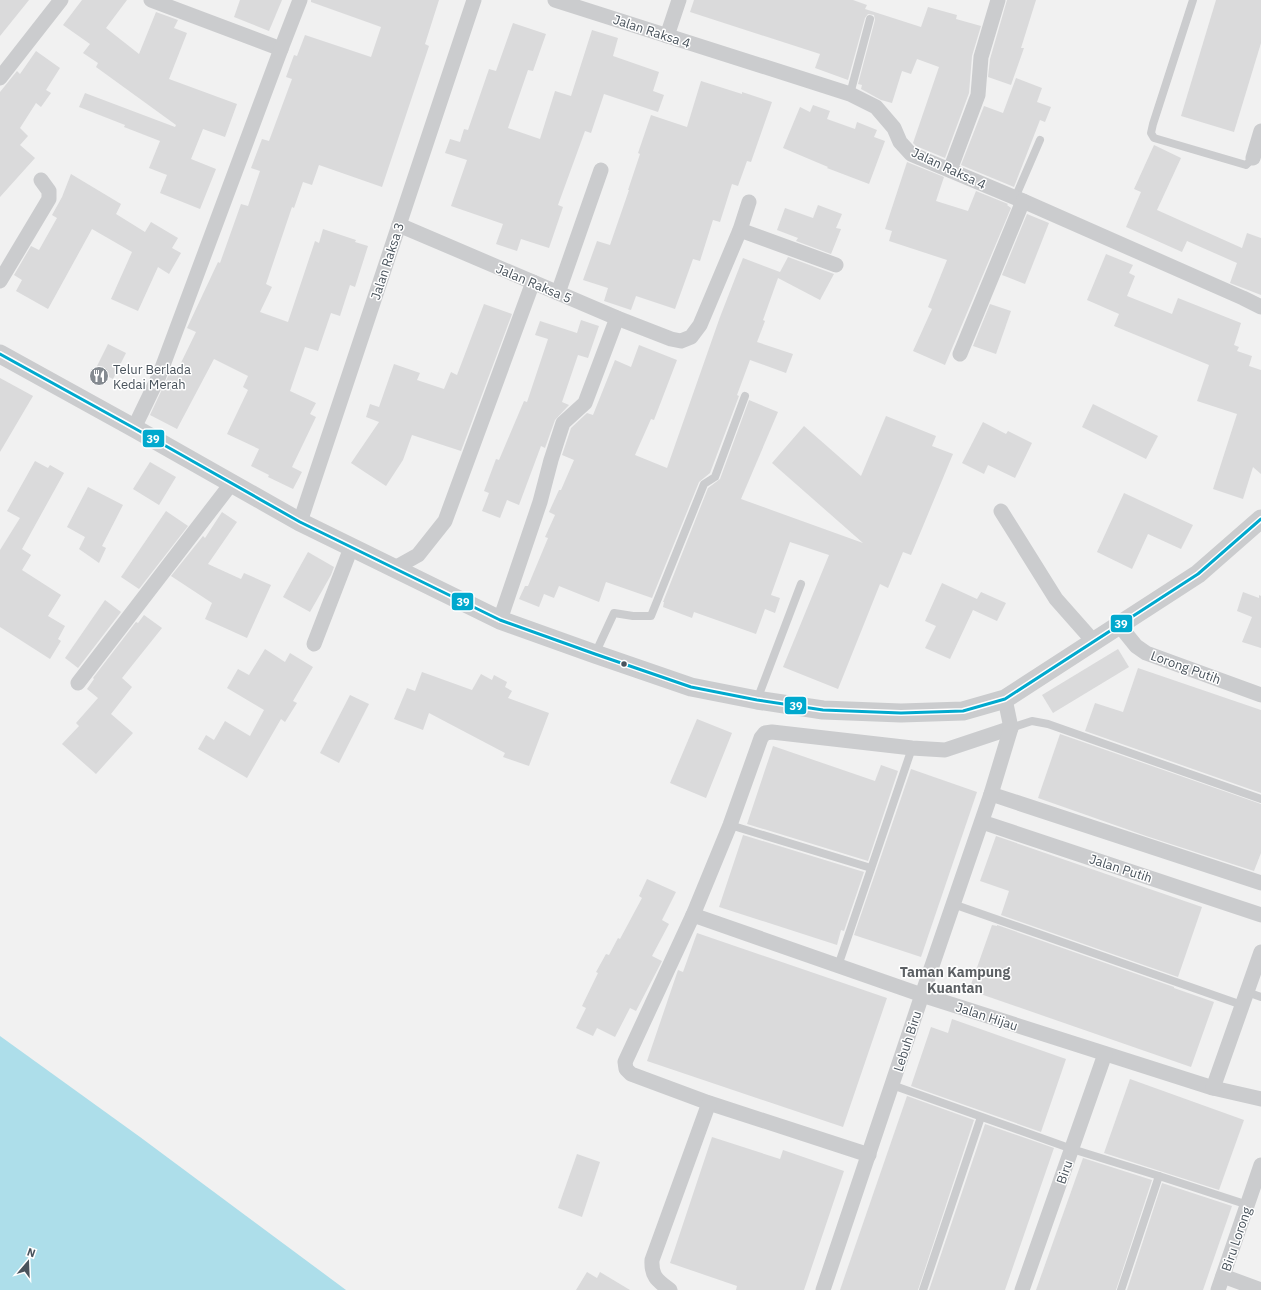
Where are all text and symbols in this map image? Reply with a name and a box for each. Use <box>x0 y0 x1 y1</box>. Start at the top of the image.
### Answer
street label: Jalan Raksa 4 <box>611 11 693 52</box>
street label: Jalan Raksa 4 <box>909 144 989 193</box>
street label: Jalan Raksa 3 <box>367 220 408 302</box>
street label: Jalan Raksa 5 <box>493 260 574 307</box>
place label: Telur Berlada Kedai Merah <box>113 361 191 393</box>
restaurant icon: Telur Berlada Kedai Merah <box>88 365 110 387</box>
line badge: 39 <box>142 429 165 448</box>
text: 39 <box>146 432 160 446</box>
line badge: 39 <box>451 592 474 611</box>
text: 39 <box>456 595 470 609</box>
line badge: 39 <box>1110 614 1133 633</box>
text: 39 <box>1114 617 1128 631</box>
street label: Lorong Putih <box>1148 647 1223 688</box>
unlabelled marker <box>619 659 629 669</box>
line badge: 39 <box>784 696 807 715</box>
text: 39 <box>789 699 803 713</box>
street label: Jalan Putih <box>1087 850 1154 887</box>
district label: Taman Kampung Kuantan <box>900 963 1010 997</box>
street label: Jalan Hijau <box>954 998 1020 1035</box>
street label: Lebuh Biru <box>890 1009 925 1074</box>
street label: Biru <box>1053 1158 1076 1186</box>
street label: Biru Lorong <box>1218 1205 1255 1274</box>
north arrow <box>8 1242 48 1282</box>
text: N <box>25 1245 37 1260</box>

